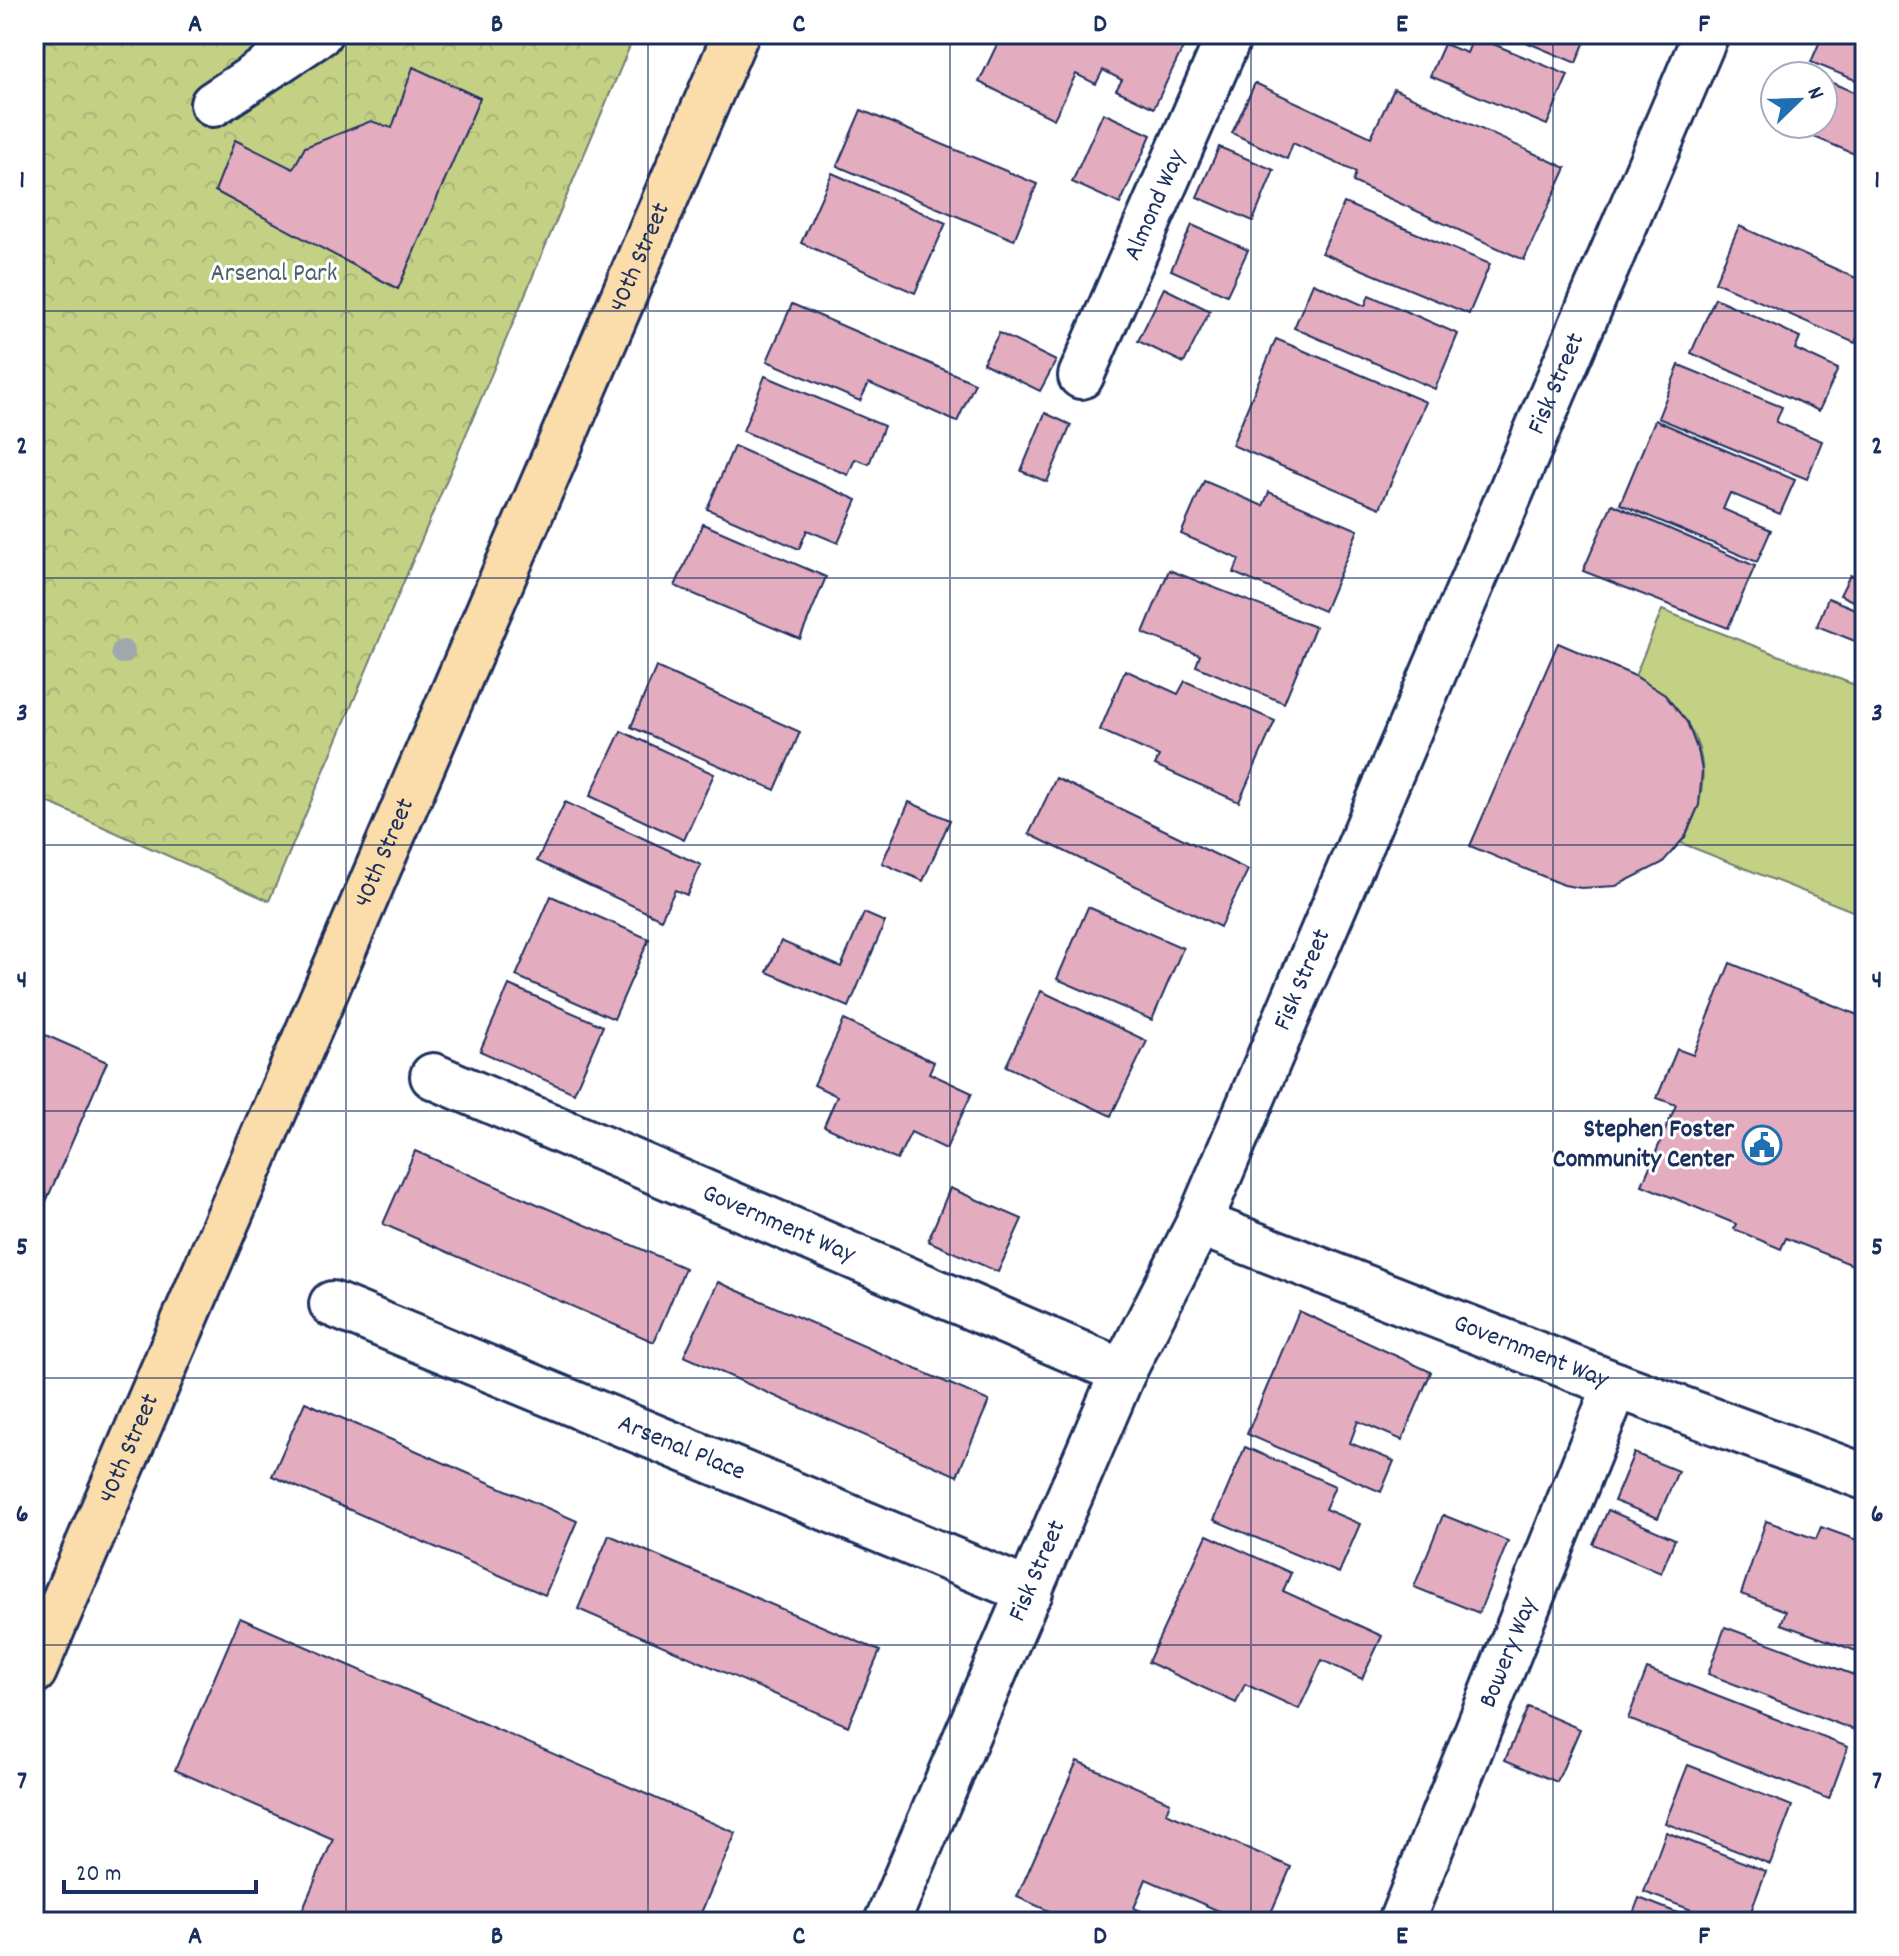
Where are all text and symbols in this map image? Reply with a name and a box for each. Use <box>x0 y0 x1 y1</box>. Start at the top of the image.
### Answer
text: A <box>188 7 202 44</box>
text: B <box>491 7 503 44</box>
text: C <box>793 7 806 44</box>
text: D <box>1093 7 1107 44</box>
text: E <box>1396 7 1408 44</box>
text: F <box>1698 7 1710 44</box>
north arrow <box>1759 60 1839 140</box>
text: N <box>1798 82 1831 105</box>
street label: Almond Way <box>1115 144 1196 267</box>
text: 1 <box>19 163 25 200</box>
text: 1 <box>1874 163 1880 200</box>
street label: 40th Street <box>600 197 680 318</box>
park label: Arsenal Park <box>211 256 337 293</box>
street label: Fisk Street <box>1519 327 1595 440</box>
text: 2 <box>16 429 28 466</box>
text: 2 <box>1871 429 1883 466</box>
text: 3 <box>16 696 28 733</box>
text: 3 <box>1871 696 1883 733</box>
street label: 40th Street <box>345 792 425 914</box>
street label: Fisk Street <box>1265 923 1341 1037</box>
text: 4 <box>17 963 27 1000</box>
text: 4 <box>1872 963 1882 1000</box>
place label: Stephen Foster Community Center <box>1553 1112 1734 1179</box>
public building icon: Stephen Foster Community Center <box>1741 1124 1783 1166</box>
street label: Government Way <box>696 1175 861 1274</box>
text: 5 <box>16 1230 28 1267</box>
text: 5 <box>1871 1230 1883 1267</box>
street label: Government Way <box>1448 1305 1614 1399</box>
street label: 40th Street <box>90 1388 169 1509</box>
street label: Arsenal Place <box>612 1405 751 1491</box>
text: 6 <box>16 1497 28 1534</box>
text: 6 <box>1871 1497 1883 1534</box>
street label: Fisk Street <box>999 1514 1076 1628</box>
street label: Bowery Way <box>1470 1592 1548 1713</box>
text: 7 <box>17 1764 27 1801</box>
text: 7 <box>1872 1764 1882 1801</box>
scale bar <box>64 1844 256 1894</box>
text: 20 m <box>76 1858 122 1892</box>
text: A <box>188 1919 202 1956</box>
text: B <box>491 1919 503 1956</box>
text: C <box>793 1919 806 1956</box>
text: D <box>1093 1919 1107 1956</box>
text: E <box>1396 1919 1408 1956</box>
text: F <box>1698 1919 1710 1956</box>

